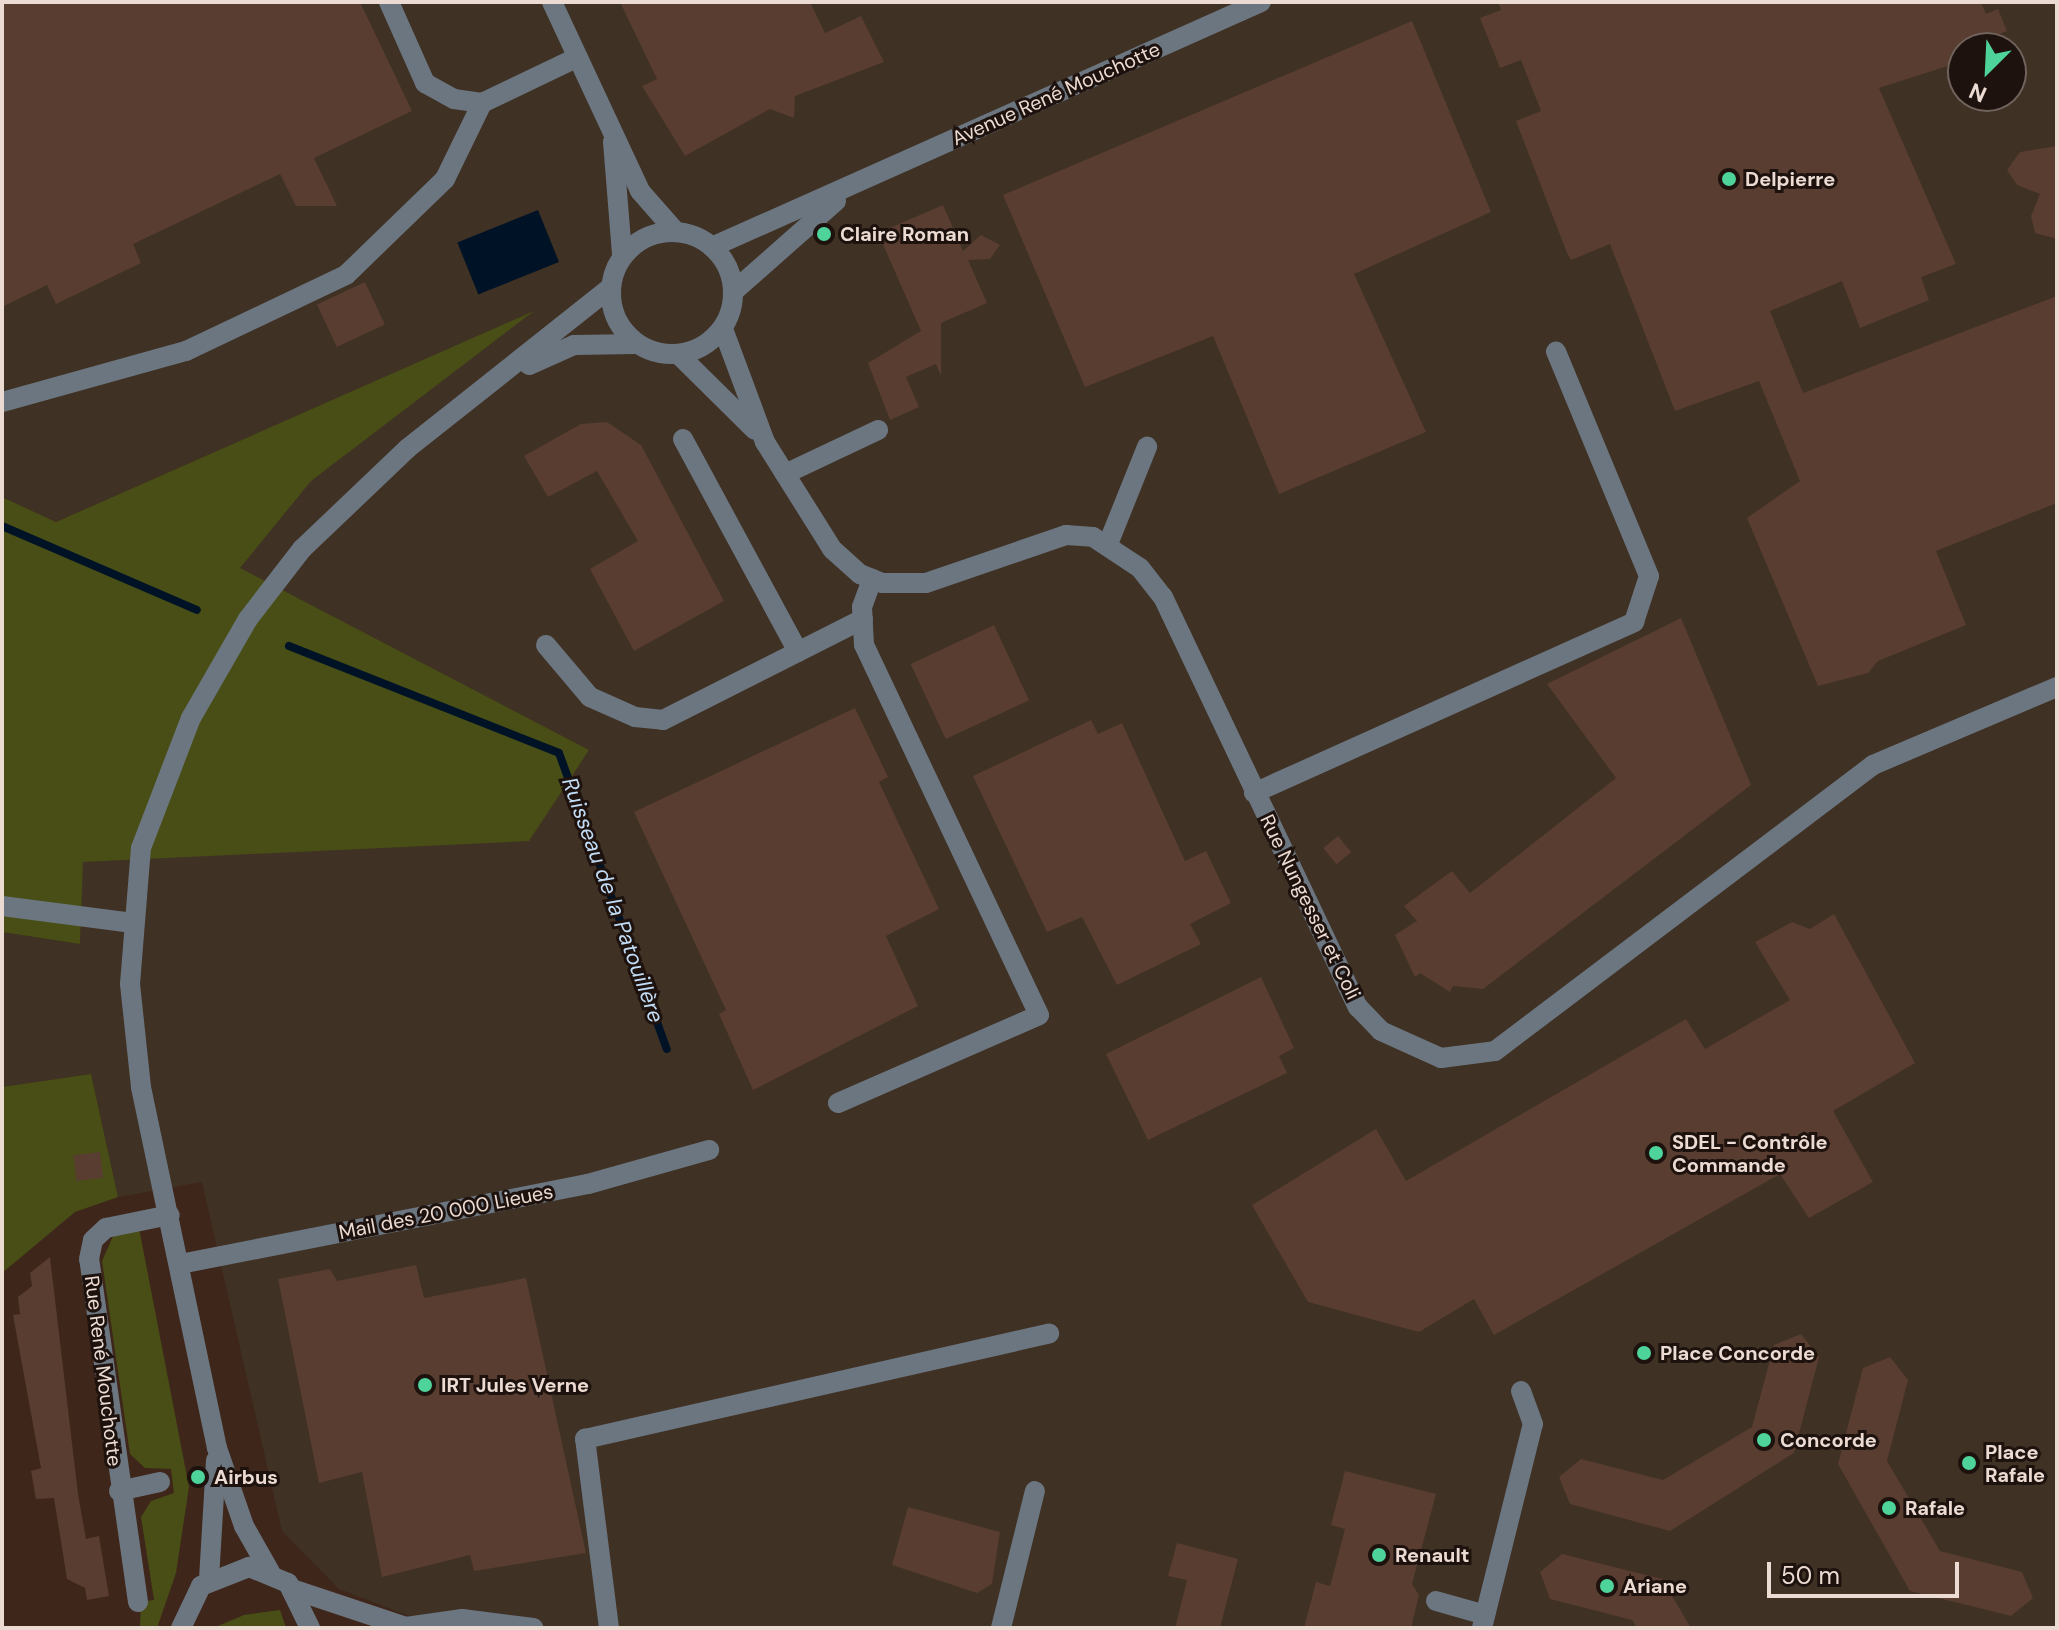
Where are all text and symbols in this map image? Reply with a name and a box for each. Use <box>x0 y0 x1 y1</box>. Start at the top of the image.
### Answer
north arrow <box>1947 32 2027 112</box>
street label: Avenue René Mouchotte <box>948 37 1164 151</box>
text: N <box>1965 76 1991 109</box>
place label: Delpierre <box>1745 167 1835 191</box>
marker: Delpierre <box>1720 170 1738 188</box>
place label: Claire Roman <box>840 222 969 246</box>
marker: Claire Roman <box>815 225 833 243</box>
water label: Ruisseau de la Patouillère <box>556 774 670 1026</box>
street label: Rue Nungesser et Coli <box>1255 811 1365 1003</box>
place label: SDEL - Contrôle Commande <box>1672 1130 1828 1177</box>
marker: SDEL - Contrôle Commande <box>1647 1144 1665 1162</box>
street label: Mail des 20 000 Lieues <box>337 1179 555 1245</box>
street label: Rue René Mouchotte <box>79 1274 127 1468</box>
place label: Place Concorde <box>1660 1341 1815 1365</box>
marker: Place Concorde <box>1635 1344 1653 1362</box>
place label: IRT Jules Verne <box>441 1373 589 1397</box>
marker: IRT Jules Verne <box>416 1376 434 1394</box>
place label: Concorde <box>1780 1428 1877 1452</box>
marker: Concorde <box>1755 1431 1773 1449</box>
place label: Place Rafale <box>1985 1440 2045 1487</box>
marker: Place Rafale <box>1960 1454 1978 1472</box>
place label: Airbus <box>214 1465 278 1489</box>
marker: Airbus <box>189 1468 207 1486</box>
place label: Rafale <box>1905 1496 1965 1520</box>
marker: Rafale <box>1880 1499 1898 1517</box>
place label: Renault <box>1395 1543 1469 1567</box>
marker: Renault <box>1370 1546 1388 1564</box>
scale bar <box>1771 1546 1963 1596</box>
text: 50 m <box>1781 1560 1840 1591</box>
place label: Ariane <box>1623 1574 1687 1598</box>
marker: Ariane <box>1598 1577 1616 1595</box>

